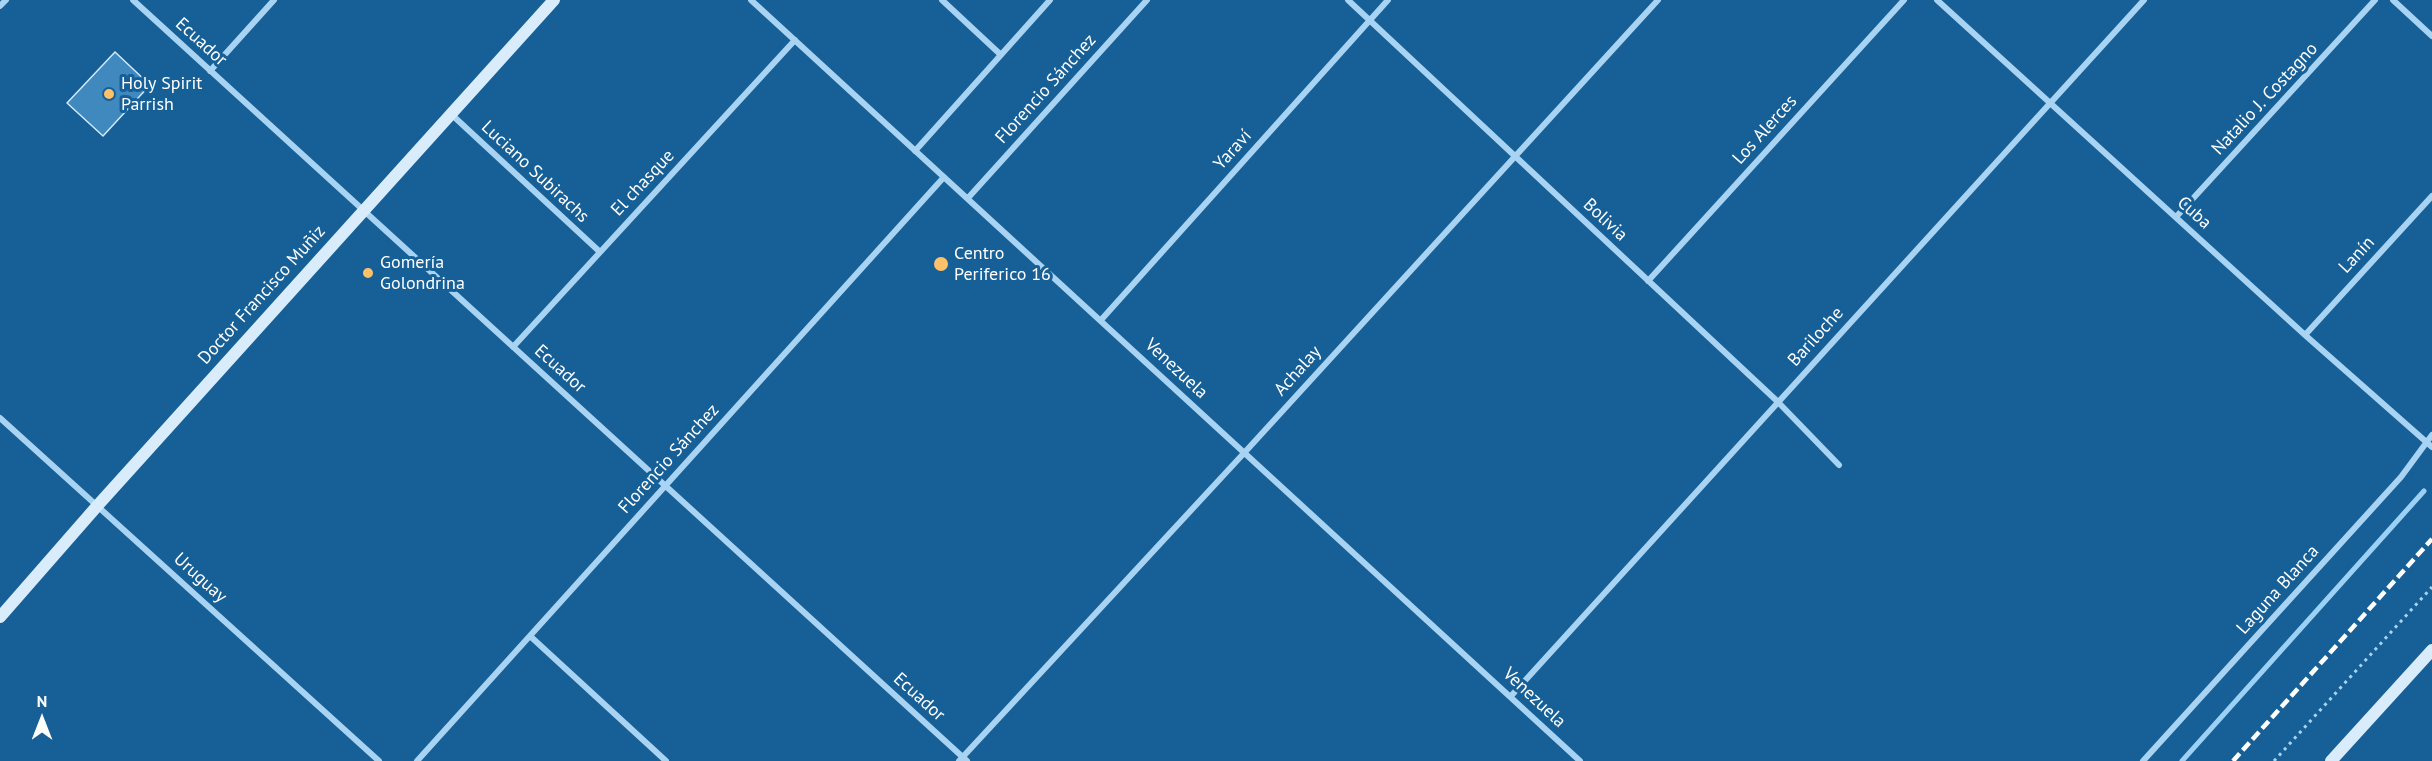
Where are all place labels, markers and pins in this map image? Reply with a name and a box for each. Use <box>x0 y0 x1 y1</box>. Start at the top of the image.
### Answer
place label: Holy Spirit Parrish <box>121 73 202 116</box>
marker: Holy Spirit Parrish <box>102 87 116 101</box>
place label: Centro Periferico 16 <box>954 243 1051 286</box>
place label: Gomería Golondrina <box>380 252 465 294</box>
marker: Centro Periferico 16 <box>932 255 950 273</box>
marker: Gomería Golondrina <box>361 266 375 280</box>

